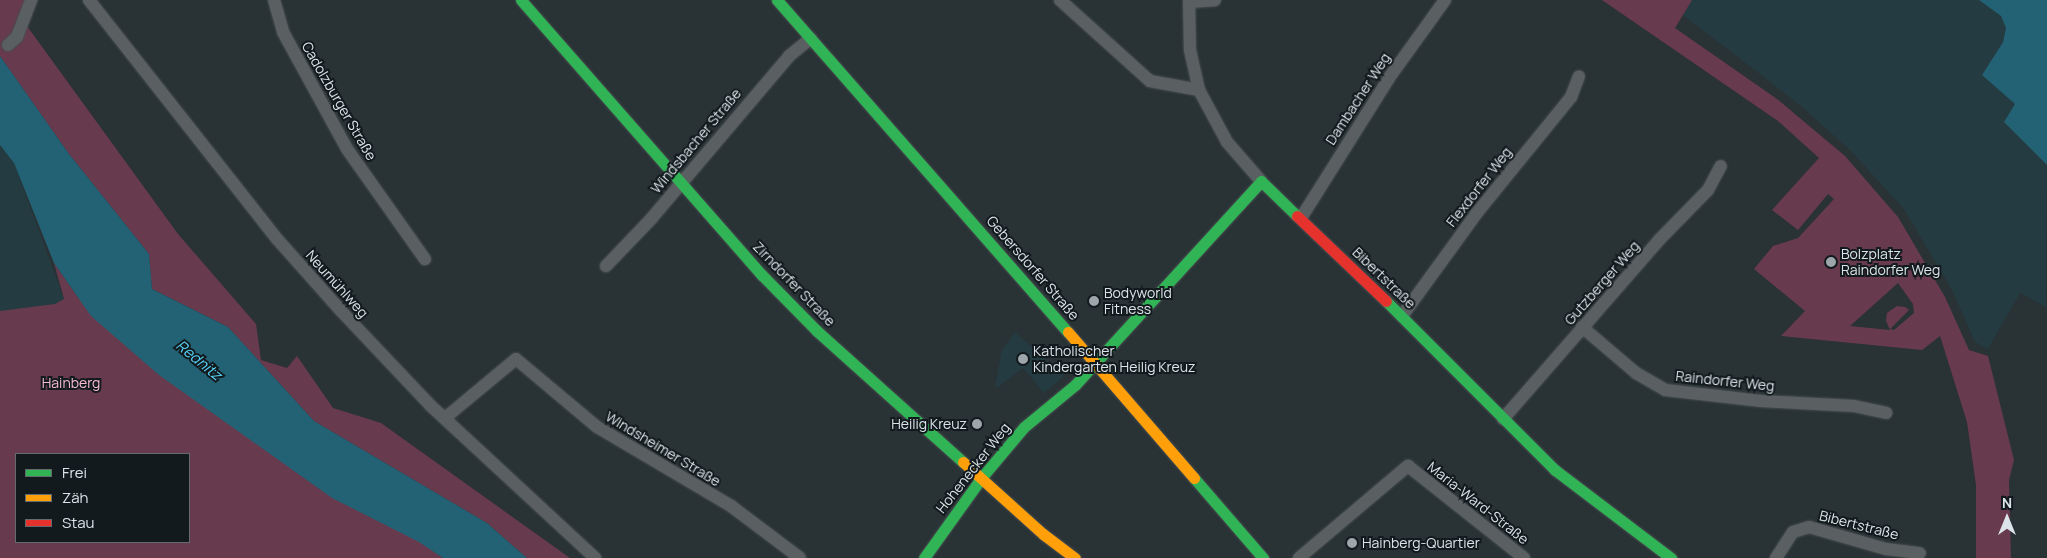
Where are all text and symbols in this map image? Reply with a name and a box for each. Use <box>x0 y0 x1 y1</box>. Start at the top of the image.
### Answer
street label: Cadolzburger Straße <box>298 39 380 163</box>
street label: Dambacher Weg <box>1322 50 1394 148</box>
street label: Windsbacher Straße <box>647 85 745 197</box>
street label: Flexdorfer Weg <box>1443 144 1515 230</box>
street label: Gebersdorfer Straße <box>983 213 1083 323</box>
street label: Zirndorfer Straße <box>749 238 839 330</box>
street label: Gutzberger Weg <box>1561 238 1643 328</box>
street label: Bibertstraße <box>1349 244 1419 312</box>
place label: Bolzplatz Raindorfer Weg <box>1841 246 1940 278</box>
street label: Neumühlweg <box>302 247 372 321</box>
marker: Bolzplatz Raindorfer Weg <box>1825 256 1837 268</box>
place label: Bodyworld Fitness <box>1104 285 1172 318</box>
marker: Bodyworld Fitness <box>1088 295 1100 307</box>
water label: Rednitz <box>173 336 225 384</box>
place label: Katholischer Kindergarten Heilig Kreuz <box>1033 343 1195 376</box>
marker: Katholischer Kindergarten Heilig Kreuz <box>1017 353 1029 365</box>
street label: Raindorfer Weg <box>1675 367 1775 395</box>
park label: Hainberg <box>42 375 100 391</box>
street label: Windsheimer Straße <box>603 408 723 490</box>
place label: Heilig Kreuz <box>891 416 967 432</box>
marker: Heilig Kreuz <box>971 418 983 430</box>
street label: Hohenecker Weg <box>933 420 1013 516</box>
legend <box>15 453 190 543</box>
street label: Maria-Ward-Straße <box>1424 458 1532 548</box>
text: Frei <box>62 462 87 483</box>
text: Zäh <box>62 487 88 508</box>
north arrow <box>1982 493 2032 543</box>
text: N <box>2002 493 2012 512</box>
street label: Bibertstraße <box>1818 507 1900 543</box>
text: Stau <box>62 512 95 533</box>
place label: Hainberg-Quartier <box>1362 535 1480 551</box>
marker: Hainberg-Quartier <box>1346 537 1358 549</box>

